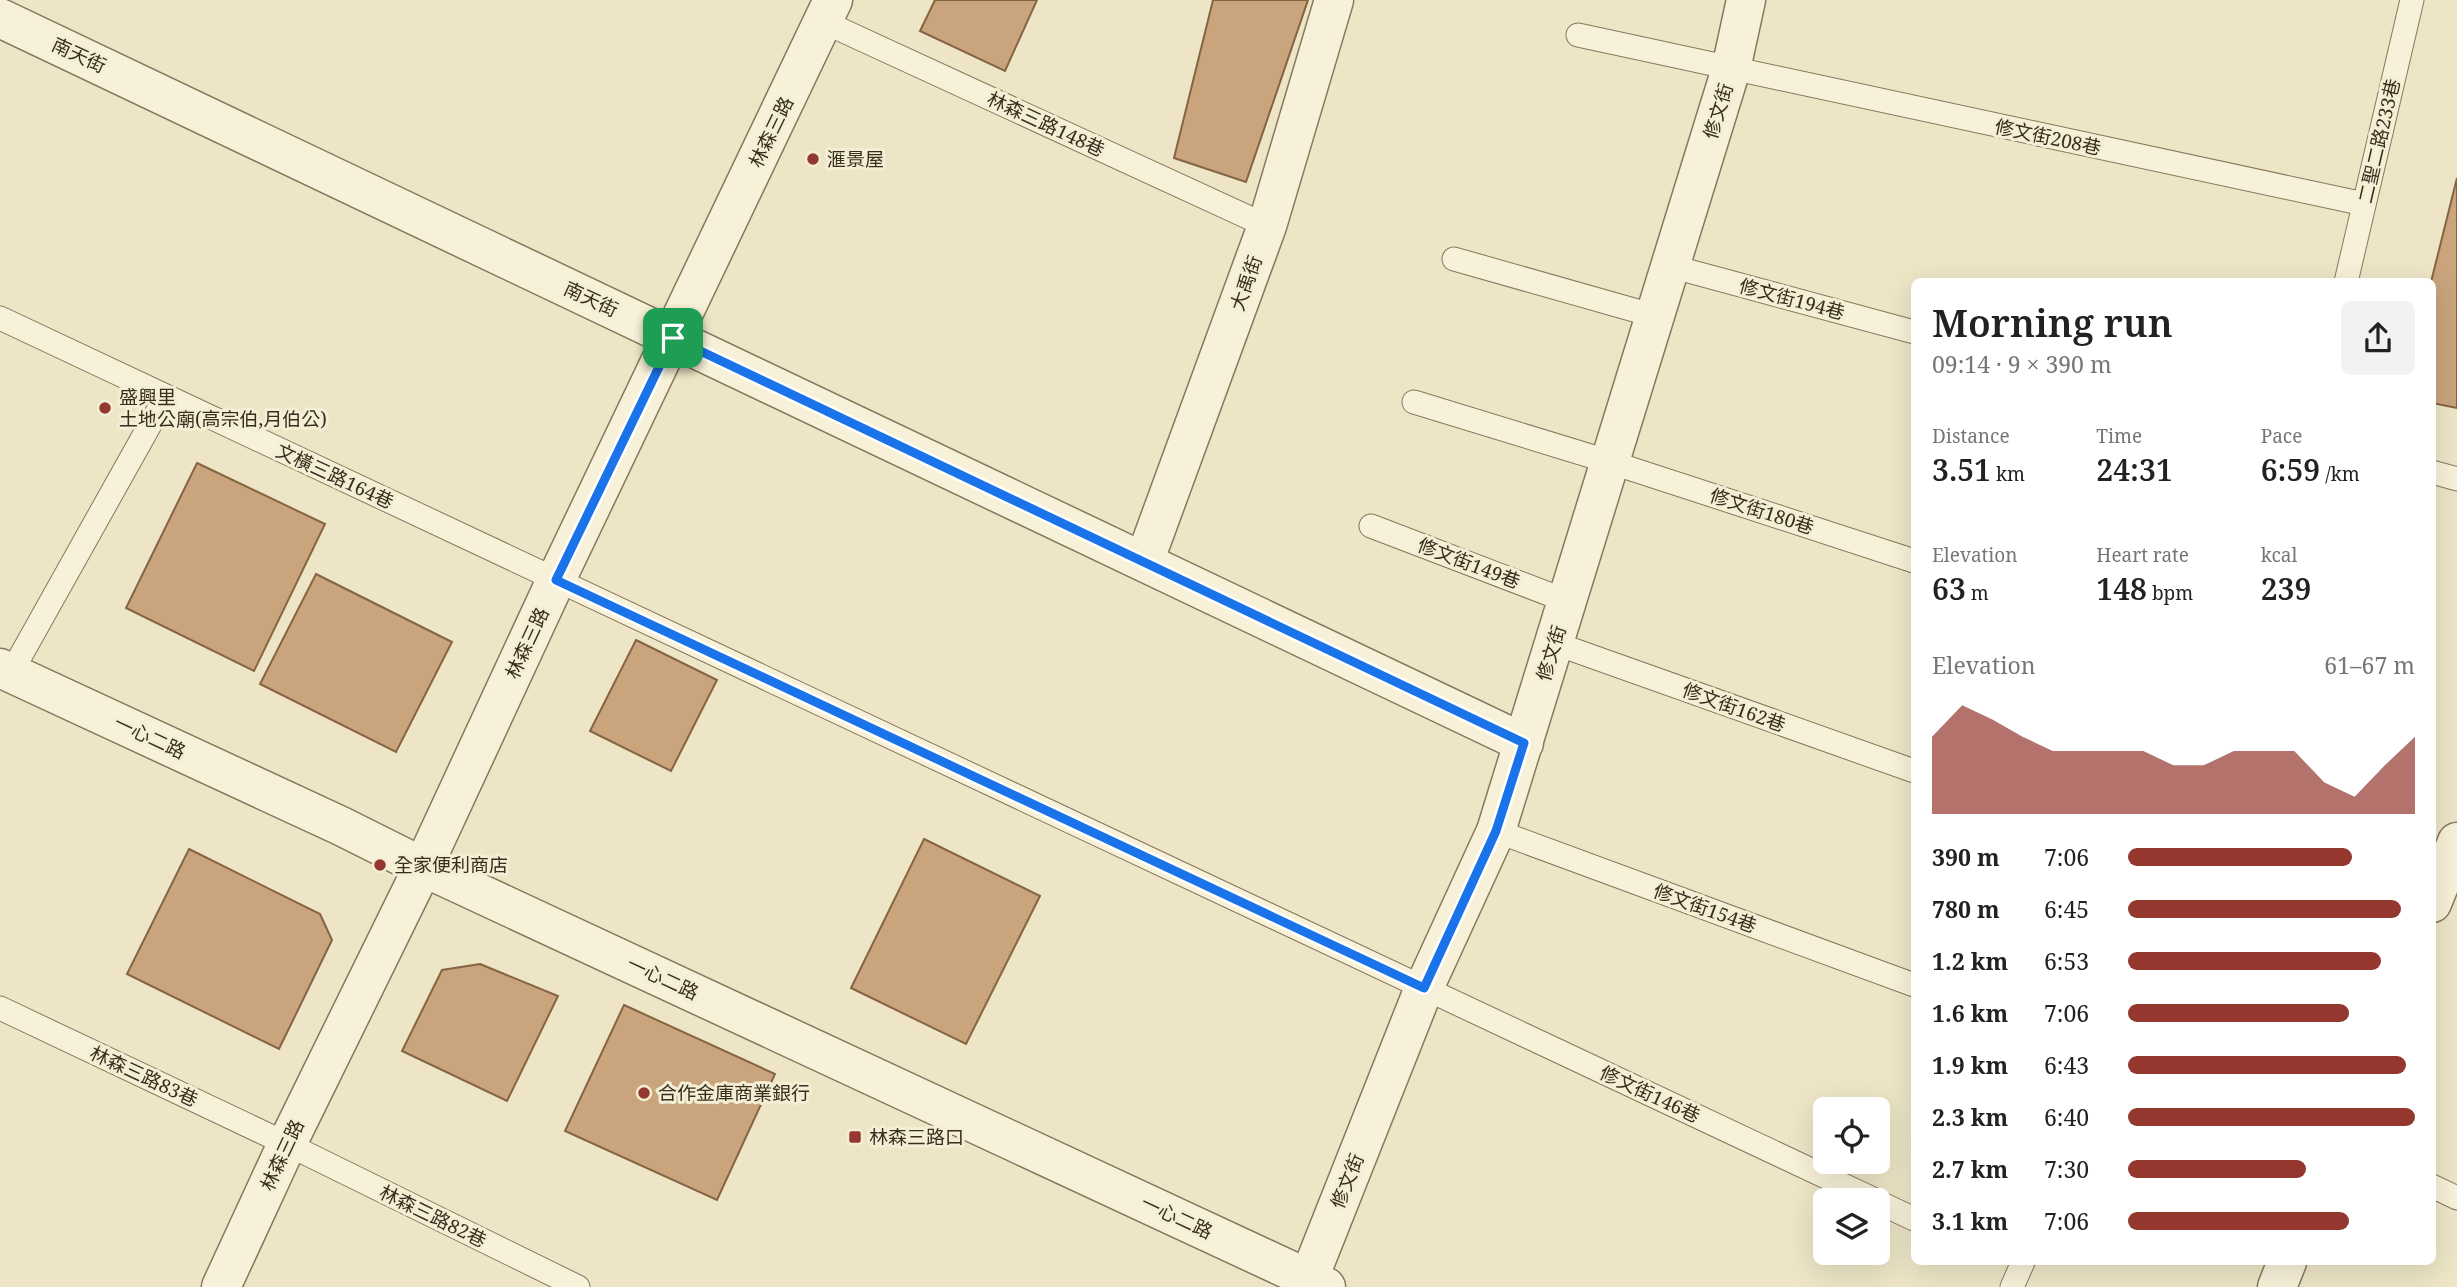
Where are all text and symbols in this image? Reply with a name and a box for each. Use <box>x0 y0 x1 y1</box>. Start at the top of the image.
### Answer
street label: 南天街 <box>48 31 110 79</box>
street label: 二聖二路233巷 <box>2352 76 2406 206</box>
street label: 修文街 <box>1697 80 1739 142</box>
street label: 林森三路148巷 <box>983 85 1109 163</box>
street label: 林森三路 <box>743 92 799 172</box>
street label: 修文街208巷 <box>1993 113 2103 161</box>
place label: 滙景屋 <box>827 146 884 172</box>
marker: 滙景屋 <box>805 151 821 167</box>
street label: 大禹街 <box>1224 252 1268 314</box>
street label: 修文街194巷 <box>1737 272 1847 326</box>
street label: 南天街 <box>560 275 622 323</box>
text: Morning run <box>1932 296 2173 348</box>
button: share <box>2341 301 2415 375</box>
pin <box>643 308 703 368</box>
icon: arrive <box>654 319 692 357</box>
text: 09:14 · 9 × 390 m <box>1932 348 2112 380</box>
place label: 盛興里 土地公廟(高宗伯,月伯公) <box>119 384 327 432</box>
marker: 盛興里 土地公廟(高宗伯,月伯公) <box>97 400 113 416</box>
text: Distance <box>1932 423 2010 449</box>
text: Time <box>2096 423 2142 449</box>
text: Pace <box>2261 423 2302 449</box>
street label: 文橫三路164巷 <box>272 437 398 515</box>
text: 3.51 <box>1932 449 1991 490</box>
text: 24:31 <box>2096 449 2173 490</box>
text: 6:59 <box>2261 449 2320 490</box>
text: km <box>1991 461 2025 487</box>
text: /km <box>2320 461 2360 487</box>
street label: 修文街180巷 <box>1707 482 1817 540</box>
street label: 修文街149巷 <box>1414 532 1524 594</box>
text: Elevation <box>1932 542 2018 568</box>
text: Heart rate <box>2096 542 2189 568</box>
text: kcal <box>2261 542 2297 568</box>
text: 63 <box>1932 568 1966 609</box>
text: 148 <box>2096 568 2147 609</box>
text: 239 <box>2261 568 2311 609</box>
text: m <box>1966 580 1989 606</box>
text: bpm <box>2147 580 2193 606</box>
street label: 林森三路 <box>499 603 555 683</box>
street label: 修文街 <box>1530 622 1572 684</box>
text: Elevation <box>1932 649 2036 681</box>
text: 61–67 m <box>2324 649 2415 681</box>
street label: 修文街162巷 <box>1679 676 1789 738</box>
street label: 一心二路 <box>110 709 190 765</box>
text: 390 m <box>1932 841 2000 873</box>
text: 7:06 <box>2044 841 2089 873</box>
place label: 全家便利商店 <box>394 852 508 878</box>
marker: 全家便利商店 <box>372 857 388 873</box>
street label: 修文街154巷 <box>1650 877 1760 939</box>
text: 780 m <box>1932 893 2000 925</box>
text: 6:45 <box>2044 893 2089 925</box>
text: 1.2 km <box>1932 945 2008 977</box>
text: 6:53 <box>2044 945 2089 977</box>
street label: 一心二路 <box>623 950 703 1006</box>
text: 1.6 km <box>1932 997 2008 1029</box>
text: 7:06 <box>2044 997 2089 1029</box>
street label: 林森三路83巷 <box>86 1040 202 1112</box>
text: 1.9 km <box>1932 1049 2008 1081</box>
text: 6:43 <box>2044 1049 2089 1081</box>
street label: 修文街146巷 <box>1596 1059 1704 1129</box>
place label: 合作金庫商業銀行 <box>658 1080 810 1106</box>
marker: 合作金庫商業銀行 <box>636 1085 652 1101</box>
map controls <box>1813 1097 1890 1265</box>
button: locate <box>1813 1097 1890 1174</box>
text: 2.3 km <box>1932 1101 2008 1133</box>
text: 6:40 <box>2044 1101 2089 1133</box>
street label: 林森三路 <box>254 1115 310 1195</box>
place label: 林森三路口 <box>869 1124 964 1150</box>
marker: 林森三路口 <box>847 1129 863 1145</box>
street label: 修文街 <box>1324 1150 1370 1212</box>
text: 2.7 km <box>1932 1153 2008 1185</box>
text: 7:30 <box>2044 1153 2089 1185</box>
street label: 林森三路82巷 <box>375 1179 491 1253</box>
button: layers <box>1813 1188 1890 1265</box>
street label: 一心二路 <box>1137 1189 1217 1245</box>
text: 3.1 km <box>1932 1205 2008 1237</box>
text: 7:06 <box>2044 1205 2089 1237</box>

